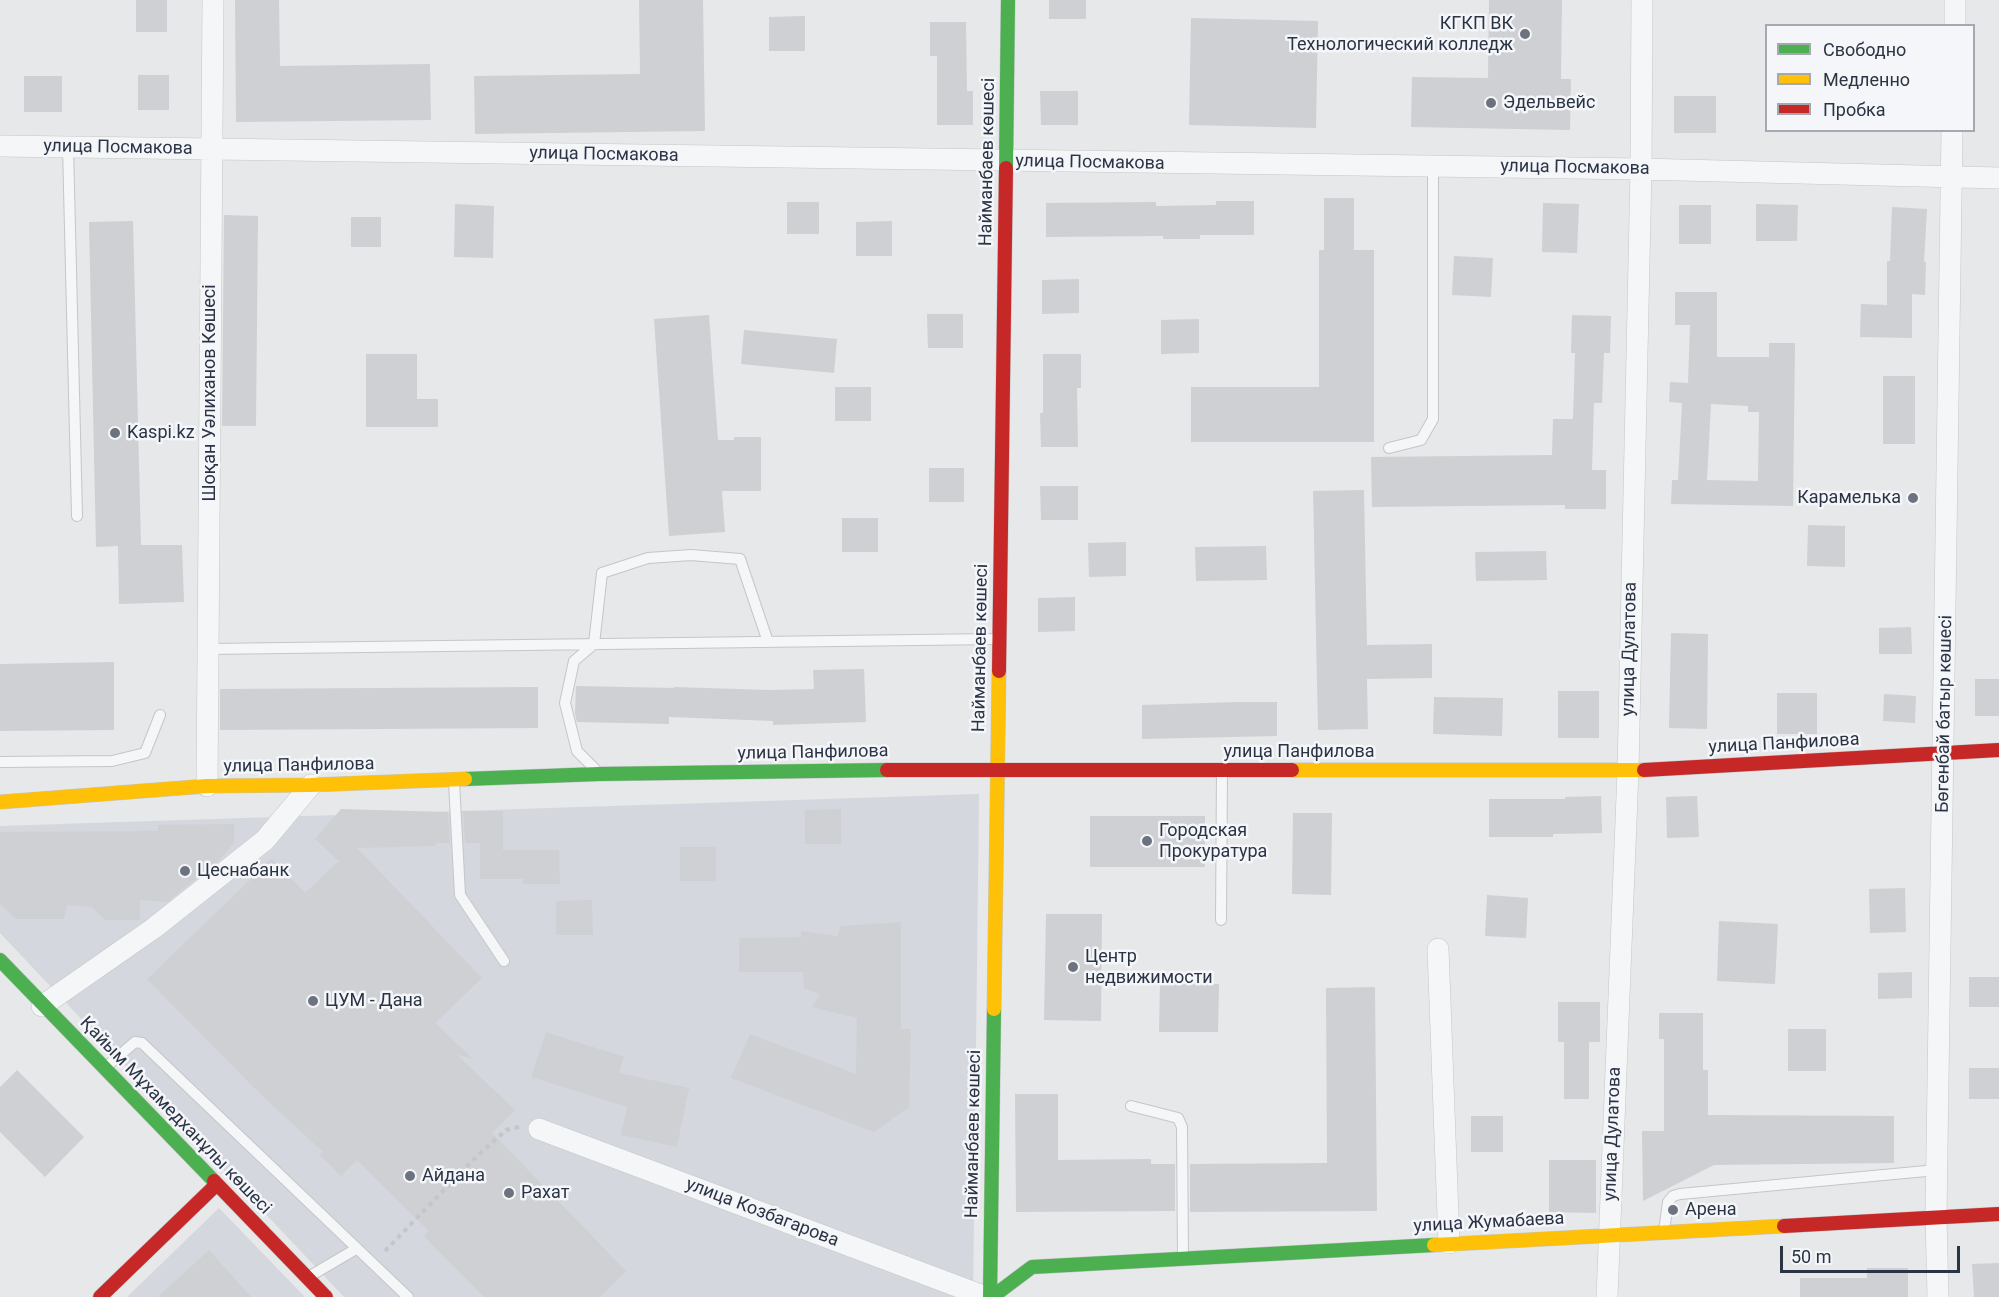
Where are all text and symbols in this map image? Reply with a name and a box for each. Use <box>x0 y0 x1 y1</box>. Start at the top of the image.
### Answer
place label: КГКП ВК Технологический колледж <box>1287 13 1513 56</box>
legend <box>1765 24 1975 132</box>
marker: КГКП ВК Технологический колледж <box>1518 27 1532 41</box>
text: Свободно <box>1823 39 1906 60</box>
text: Медленно <box>1823 69 1910 90</box>
street label: Найманбаев көшесі <box>976 78 1000 246</box>
place label: Эдельвейс <box>1503 92 1595 114</box>
marker: Эдельвейс <box>1484 96 1498 110</box>
text: Пробка <box>1823 99 1886 120</box>
street label: улица Посмакова <box>43 136 193 160</box>
street label: улица Посмакова <box>529 143 679 167</box>
street label: улица Посмакова <box>1015 151 1165 175</box>
street label: улица Посмакова <box>1500 156 1650 180</box>
street label: Шоқан Уәлиханов Көшесі <box>199 284 221 502</box>
place label: Kaspi.kz <box>127 422 195 444</box>
marker: Kaspi.kz <box>108 426 122 440</box>
place label: Карамелька <box>1797 487 1901 509</box>
marker: Карамелька <box>1906 491 1920 505</box>
street label: Найманбаев көшесі <box>969 564 993 732</box>
street label: улица Дулатова <box>1618 582 1642 716</box>
street label: Бөгенбай батыр көшесі <box>1932 615 1958 813</box>
street label: улица Панфилова <box>1708 729 1860 759</box>
street label: улица Панфилова <box>737 741 889 765</box>
street label: улица Панфилова <box>1223 741 1375 763</box>
street label: улица Панфилова <box>223 754 375 778</box>
place label: Городская Прокуратура <box>1159 820 1267 862</box>
marker: Городская Прокуратура <box>1140 834 1154 848</box>
place label: Цеснабанк <box>197 860 289 882</box>
marker: Цеснабанк <box>178 864 192 878</box>
place label: Центр недвижимости <box>1085 946 1213 988</box>
marker: Центр недвижимости <box>1066 960 1080 974</box>
place label: ЦУМ - Дана <box>325 990 423 1012</box>
marker: ЦУМ - Дана <box>306 994 320 1008</box>
street label: Қайым Мұхамедханұлы көшесі <box>75 1013 275 1219</box>
street label: Найманбаев көшесі <box>962 1050 986 1218</box>
street label: улица Дулатова <box>1600 1067 1626 1201</box>
place label: Айдана <box>422 1165 485 1187</box>
marker: Айдана <box>403 1169 417 1183</box>
street label: улица Козбагарова <box>682 1174 842 1252</box>
place label: Рахат <box>521 1182 569 1204</box>
marker: Рахат <box>502 1186 516 1200</box>
place label: Арена <box>1685 1199 1737 1221</box>
marker: Арена <box>1666 1203 1680 1217</box>
street label: улица Жумабаева <box>1413 1208 1565 1238</box>
scale bar <box>1783 1234 1963 1272</box>
text: 50 m <box>1791 1246 1831 1267</box>

